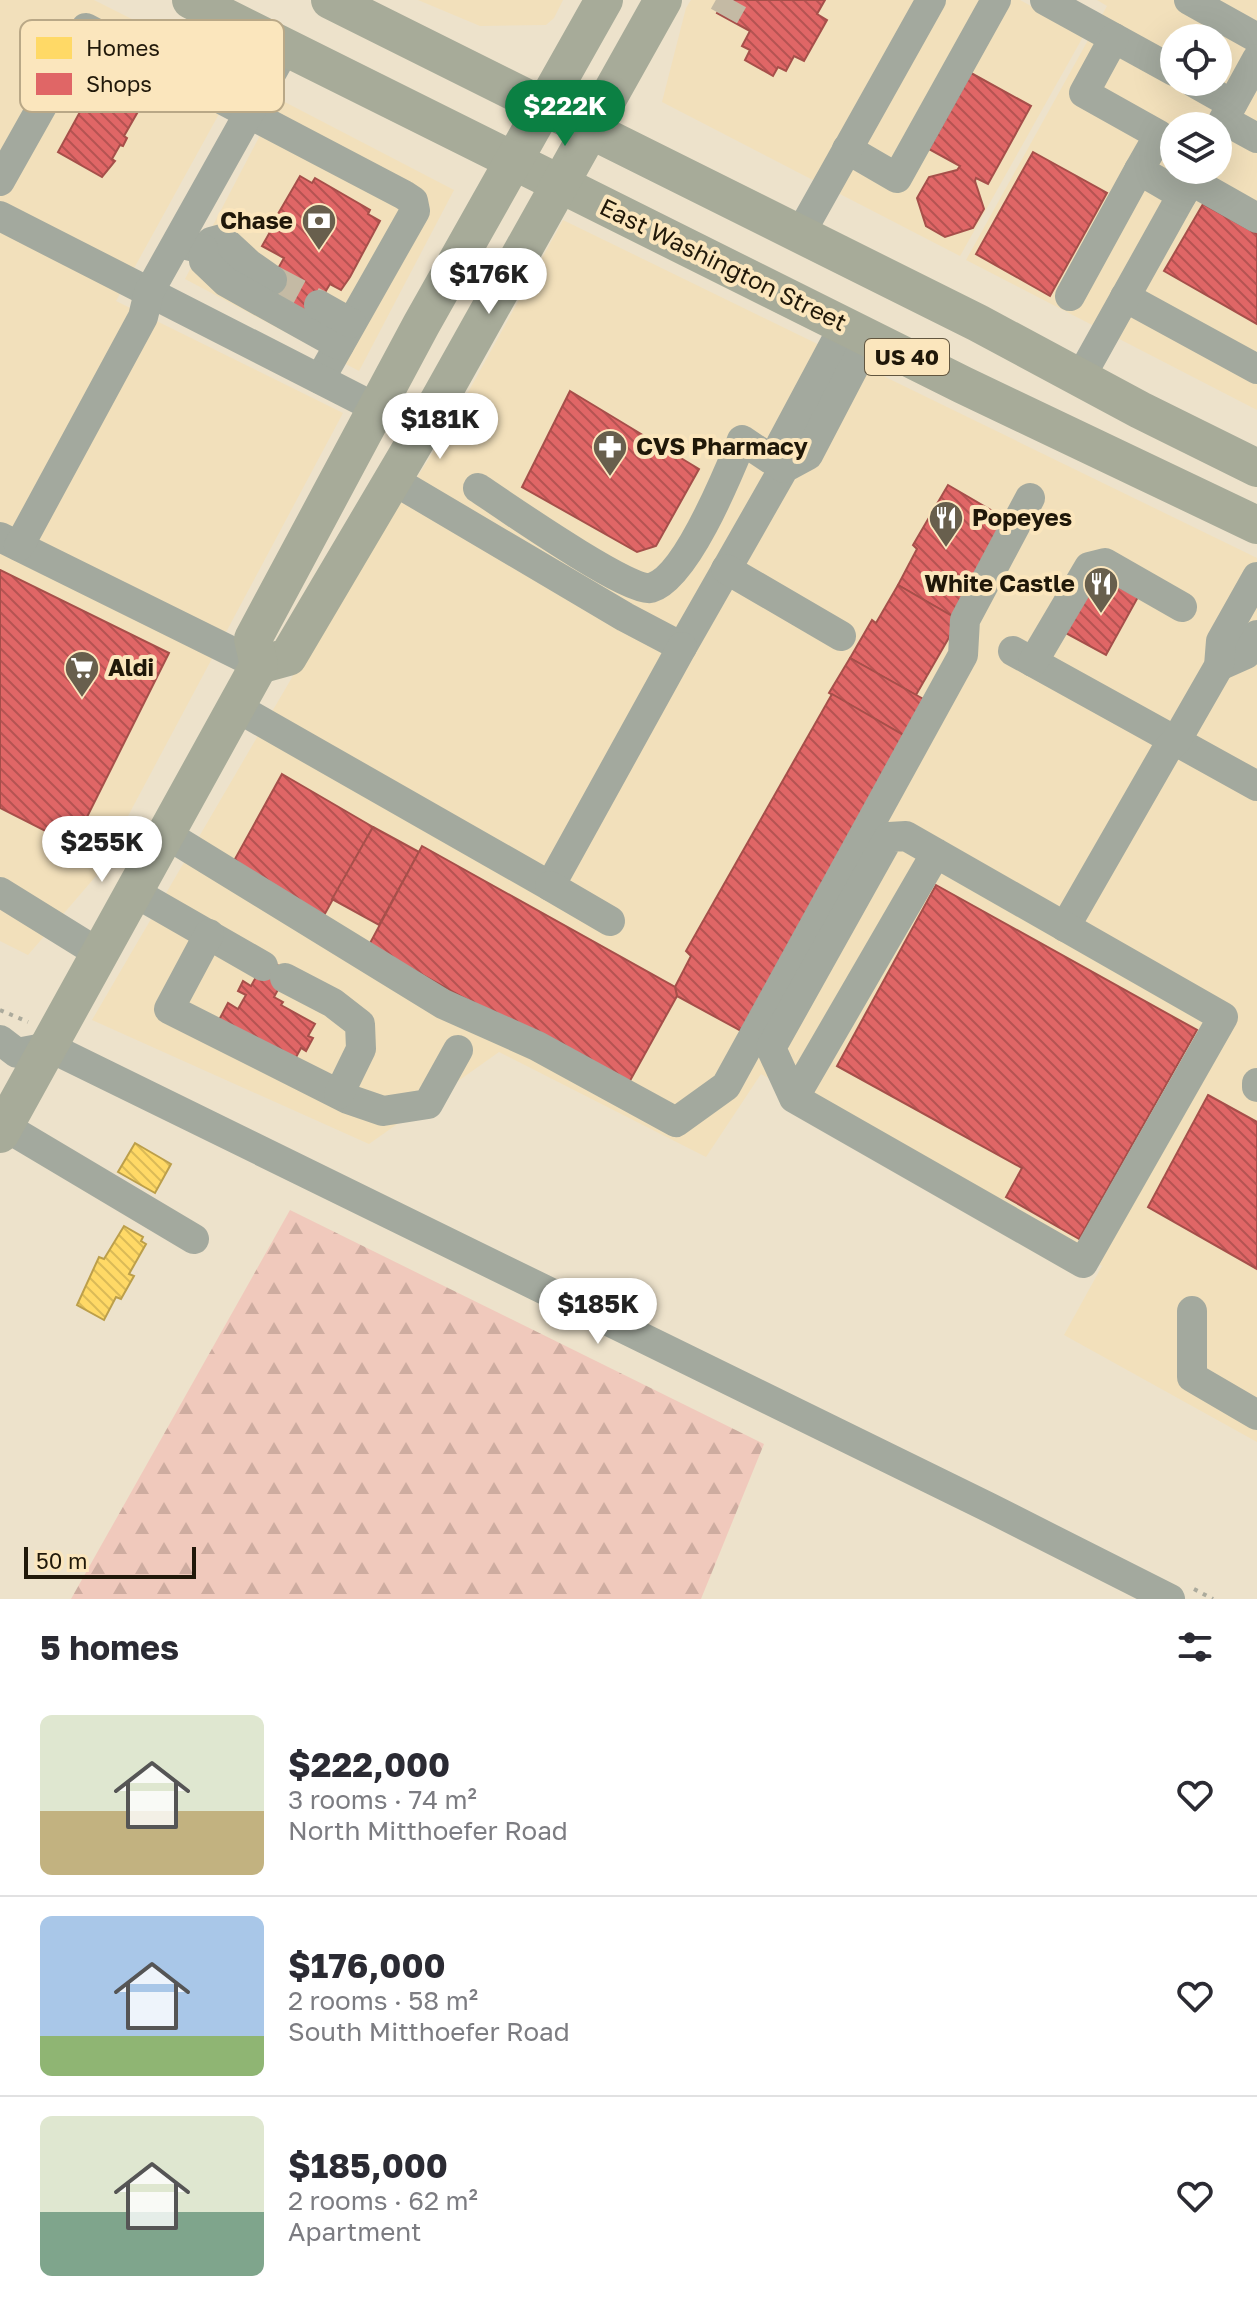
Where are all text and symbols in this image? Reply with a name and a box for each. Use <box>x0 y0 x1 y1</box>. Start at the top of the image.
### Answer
legend <box>20 20 284 112</box>
map controls <box>1160 24 1232 184</box>
button: locate <box>1160 24 1232 96</box>
text: Homes <box>86 34 160 61</box>
text: Shops <box>86 70 152 97</box>
pin: $222K <box>509 80 621 148</box>
text: $222K <box>523 90 607 121</box>
button: layers <box>1160 112 1232 184</box>
street label: East Washington Street <box>595 191 852 336</box>
bank icon: Chase <box>300 202 338 252</box>
place label: Chase <box>220 205 293 234</box>
pin: $176K <box>433 248 545 316</box>
text: $176K <box>449 258 529 289</box>
road number: US 40 <box>865 339 949 375</box>
pin: $181K <box>384 393 496 461</box>
text: $181K <box>400 403 480 434</box>
pharmacy icon: CVS Pharmacy <box>591 428 629 478</box>
place label: CVS Pharmacy <box>636 431 809 460</box>
restaurant icon: Popeyes <box>927 499 965 549</box>
place label: Popeyes <box>972 502 1072 531</box>
restaurant icon: White Castle <box>1082 565 1120 615</box>
place label: White Castle <box>924 568 1075 597</box>
supermarket icon: Aldi <box>63 649 101 699</box>
place label: Aldi <box>108 652 154 681</box>
pin: $255K <box>46 816 158 884</box>
text: $255K <box>60 826 144 857</box>
pin: $185K <box>542 1278 654 1346</box>
text: $185K <box>557 1288 639 1319</box>
scale bar <box>24 1543 196 1579</box>
text: 50 m <box>36 1547 87 1574</box>
icon: filters <box>1173 1625 1217 1669</box>
text: 5 homes <box>40 1627 179 1667</box>
text: $222,000 <box>288 1744 450 1784</box>
icon: home <box>104 1747 200 1843</box>
icon: heart <box>1173 1773 1217 1817</box>
text: 3 rooms · 74 m² <box>288 1784 477 1815</box>
text: North Mitthoefer Road <box>288 1815 568 1846</box>
text: $176,000 <box>288 1945 446 1985</box>
icon: home <box>104 1948 200 2044</box>
icon: heart <box>1173 1974 1217 2018</box>
text: 2 rooms · 58 m² <box>288 1985 478 2016</box>
text: South Mitthoefer Road <box>288 2016 570 2047</box>
text: $185,000 <box>288 2145 448 2185</box>
icon: home <box>104 2148 200 2244</box>
icon: heart <box>1173 2174 1217 2218</box>
text: 2 rooms · 62 m² <box>288 2185 478 2216</box>
text: Apartment <box>288 2216 421 2247</box>

